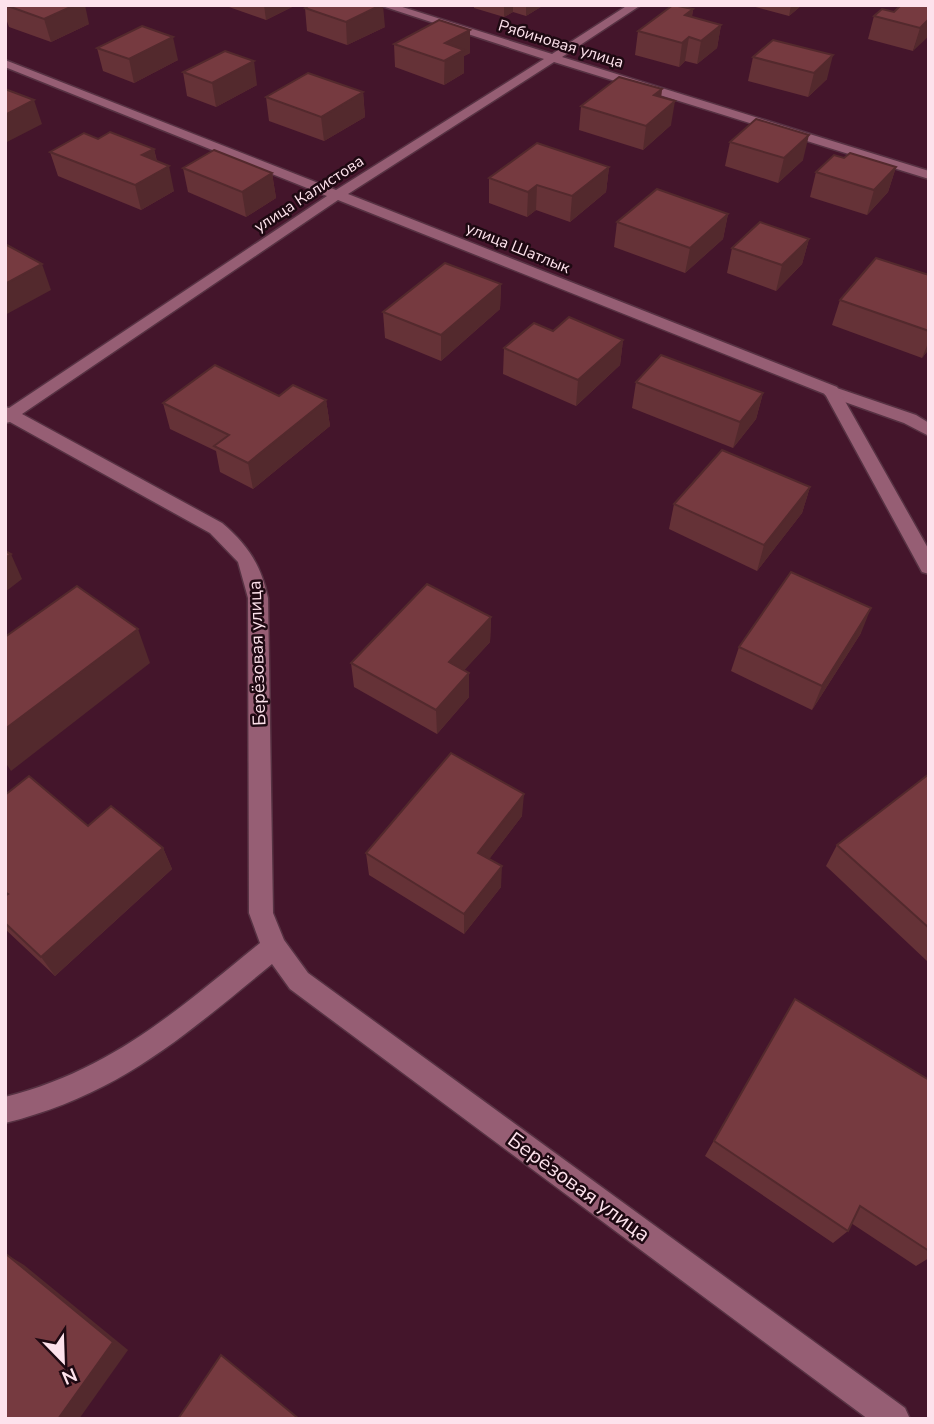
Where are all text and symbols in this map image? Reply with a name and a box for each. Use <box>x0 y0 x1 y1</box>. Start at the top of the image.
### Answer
street label: Рябиновая улица <box>495 14 627 74</box>
street label: улица Калистова <box>250 150 368 238</box>
street label: улица Шатлык <box>463 217 574 279</box>
street label: Берёзовая улица <box>242 580 272 726</box>
street label: Берёзовая улица <box>502 1126 656 1248</box>
north arrow <box>28 1326 98 1396</box>
text: N <box>58 1361 81 1390</box>

